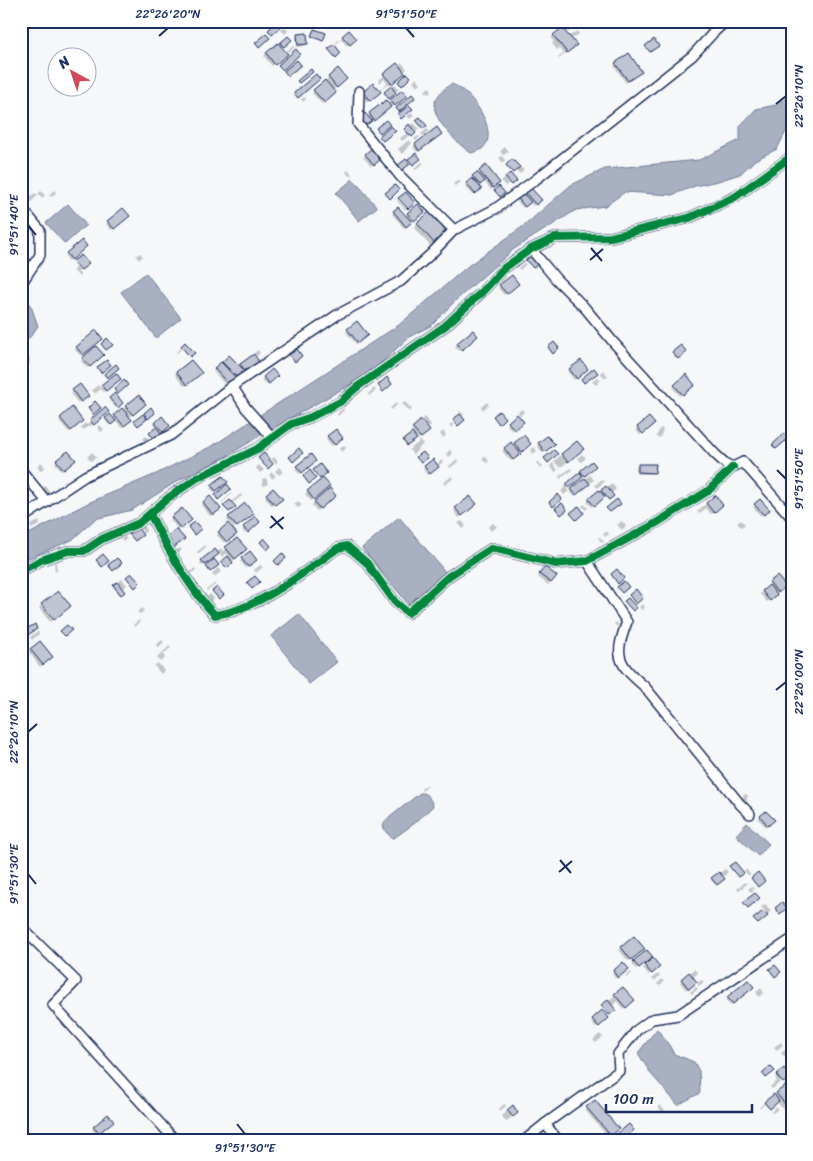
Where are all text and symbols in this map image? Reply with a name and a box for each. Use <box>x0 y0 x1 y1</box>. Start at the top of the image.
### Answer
text: 22°26'20"N <box>136 3 201 25</box>
text: 91°51'50"E <box>375 3 438 25</box>
north arrow <box>48 48 98 98</box>
text: N <box>51 50 76 76</box>
text: 22°26'10"N <box>788 64 810 128</box>
text: 91°51'40"E <box>3 193 25 256</box>
text: 91°51'50"E <box>788 447 810 510</box>
text: 22°26'00"N <box>788 648 810 715</box>
text: 22°26'10"N <box>3 700 25 764</box>
text: 91°51'30"E <box>3 842 25 904</box>
scale bar <box>606 1081 752 1113</box>
text: 100 m <box>613 1086 654 1112</box>
text: 91°51'30"E <box>215 1137 277 1159</box>

